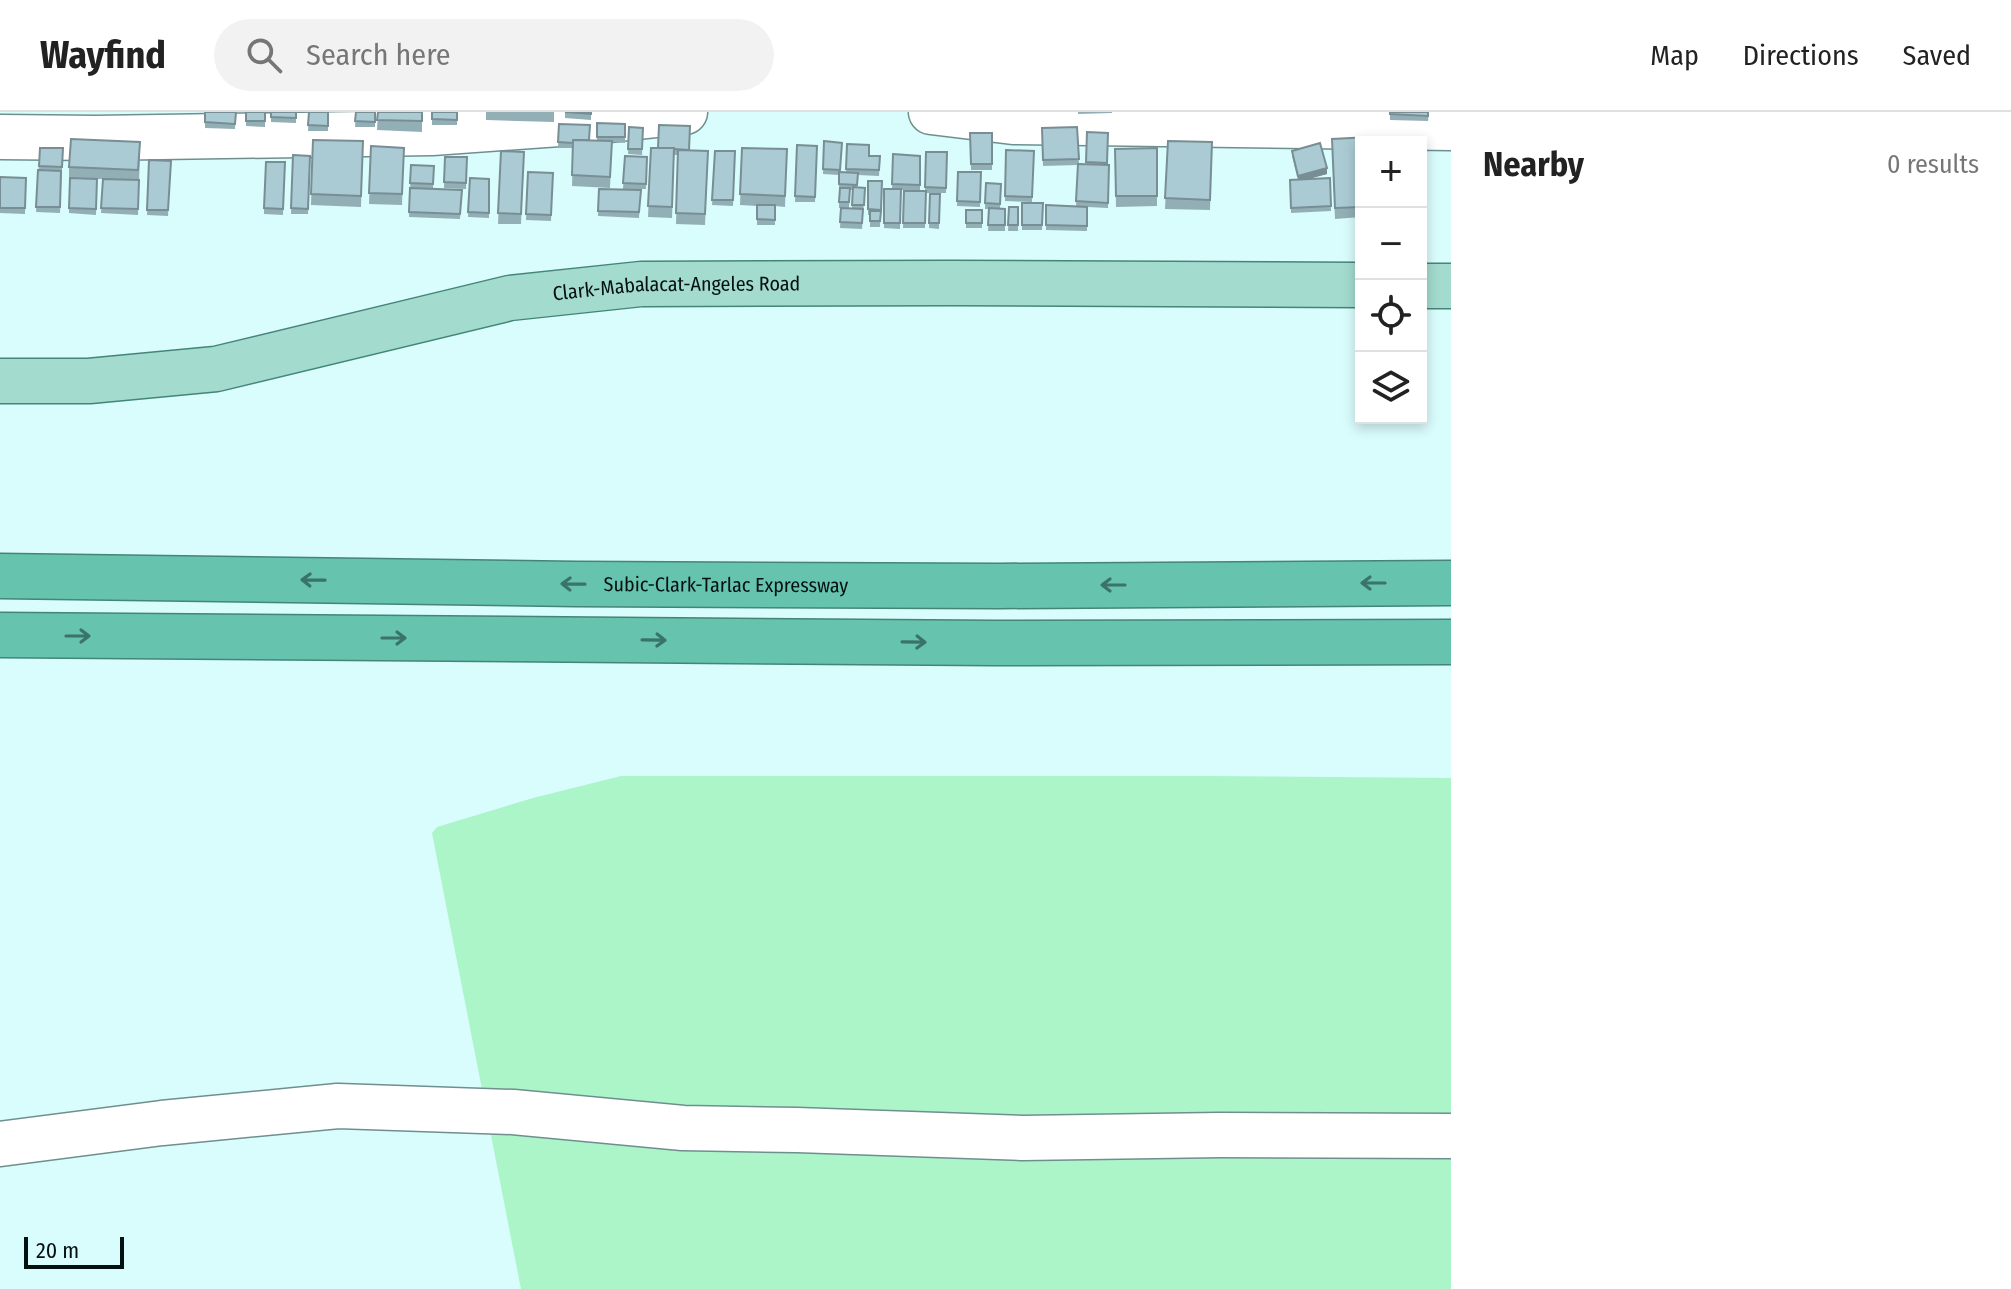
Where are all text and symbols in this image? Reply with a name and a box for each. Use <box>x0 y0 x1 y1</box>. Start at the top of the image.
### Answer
search box <box>214 19 774 91</box>
text: Wayfind <box>40 32 166 78</box>
icon: search <box>242 33 286 77</box>
text: Search here <box>306 37 451 73</box>
text: Map <box>1650 39 1699 72</box>
text: Directions <box>1743 39 1859 72</box>
text: Saved <box>1903 39 1971 72</box>
map controls <box>1355 136 1427 424</box>
button: + <box>1355 136 1427 208</box>
text: Nearby <box>1483 144 1584 185</box>
text: 0 results <box>1887 149 1979 180</box>
button: − <box>1355 208 1427 280</box>
street label: Clark-Mabalacat-Angeles Road <box>551 271 800 305</box>
button: locate <box>1355 280 1427 352</box>
button: layers <box>1355 352 1427 424</box>
street label: Subic-Clark-Tarlac Expressway <box>604 572 848 597</box>
one-way arrow <box>300 573 327 588</box>
one-way arrow <box>1360 575 1387 591</box>
one-way arrow <box>560 576 587 592</box>
one-way arrow <box>1100 577 1127 593</box>
one-way arrow <box>64 628 91 644</box>
one-way arrow <box>380 630 407 646</box>
one-way arrow <box>640 632 667 648</box>
one-way arrow <box>900 634 927 650</box>
scale bar <box>24 1233 124 1269</box>
text: 20 m <box>36 1237 79 1264</box>

